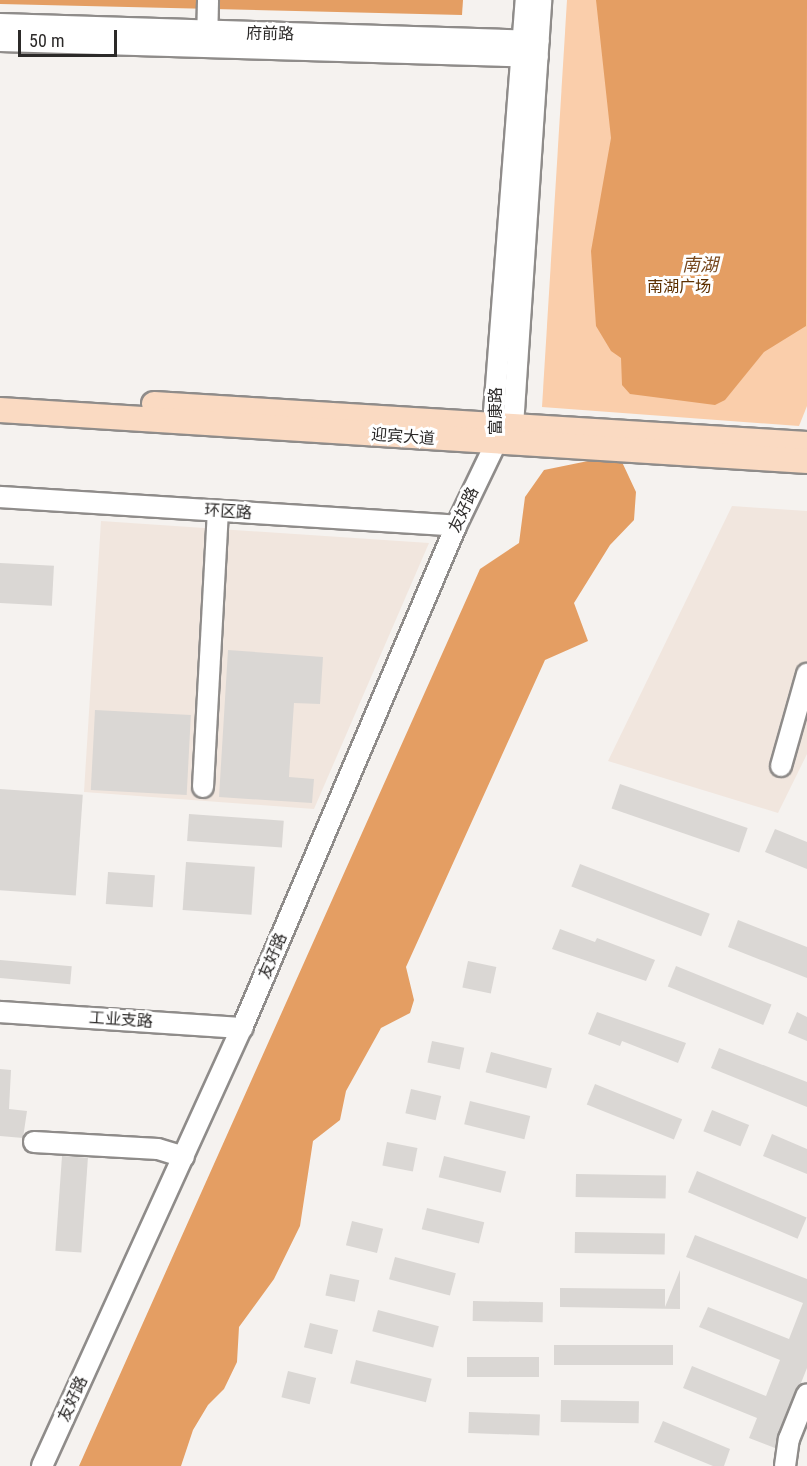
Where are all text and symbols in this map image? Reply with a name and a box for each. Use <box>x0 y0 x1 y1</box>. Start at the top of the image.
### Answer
scale bar <box>21 18 120 56</box>
street label: 府前路 <box>246 24 294 44</box>
text: 50 m <box>29 30 64 51</box>
water label: 南湖 <box>682 254 718 276</box>
park label: 南湖广场 <box>647 277 711 297</box>
street label: 富康路 <box>486 387 506 435</box>
street label: 迎宾大道 <box>370 425 436 449</box>
street label: 友好路 <box>445 484 483 536</box>
street label: 环区路 <box>203 501 253 523</box>
street label: 友好路 <box>255 930 291 982</box>
street label: 工业支路 <box>88 1008 154 1032</box>
street label: 友好路 <box>54 1373 92 1425</box>

